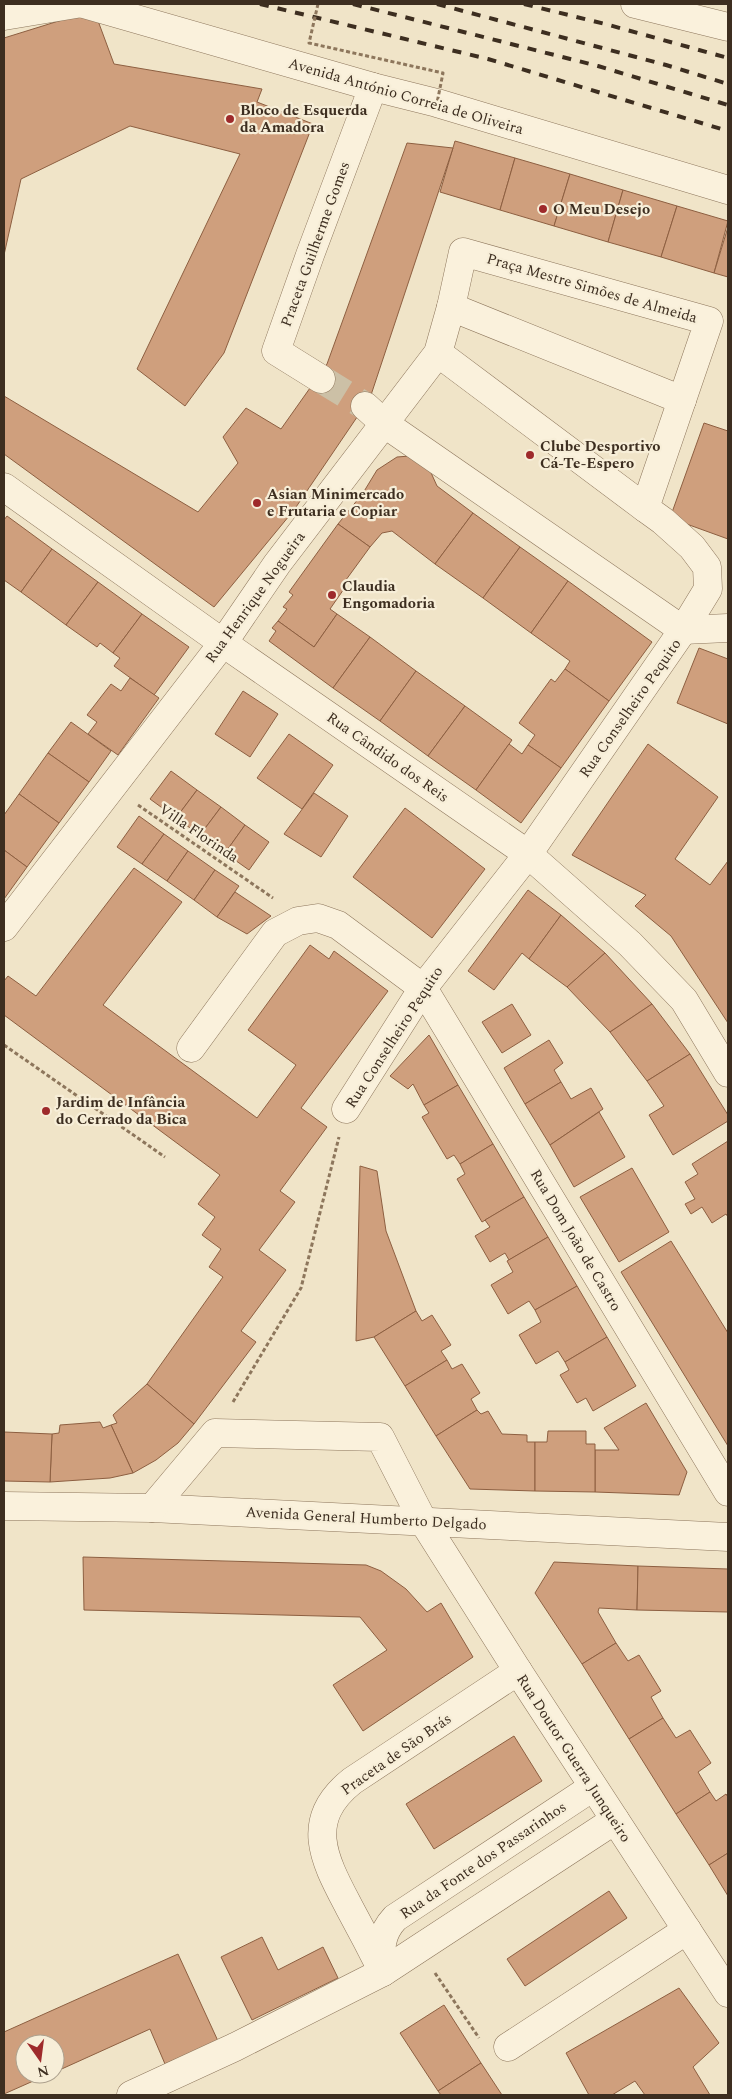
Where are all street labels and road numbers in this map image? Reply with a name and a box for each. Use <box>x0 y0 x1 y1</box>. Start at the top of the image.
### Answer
street label: Avenida António Correia de Oliveira <box>286 52 527 141</box>
street label: Praceta Guilherme Gomes <box>275 158 356 330</box>
street label: Praça Mestre Simões de Almeida <box>484 247 701 330</box>
street label: Rua Henrique Nogueira <box>200 526 312 668</box>
street label: Rua Conselheiro Pequito <box>574 634 687 783</box>
street label: Rua Cândido dos Reis <box>322 706 454 808</box>
street label: Villa Florinda <box>154 798 244 869</box>
street label: Rua Conselheiro Pequito <box>340 962 449 1113</box>
street label: Rua Dom João de Castro <box>524 1165 627 1316</box>
street label: Avenida General Humberto Delgado <box>245 1501 487 1536</box>
street label: Rua Doutor Guerra Junqueiro <box>510 1670 637 1847</box>
street label: Praceta de São Brás <box>336 1708 456 1801</box>
street label: Rua da Fonte dos Passarinhos <box>395 1796 571 1925</box>

